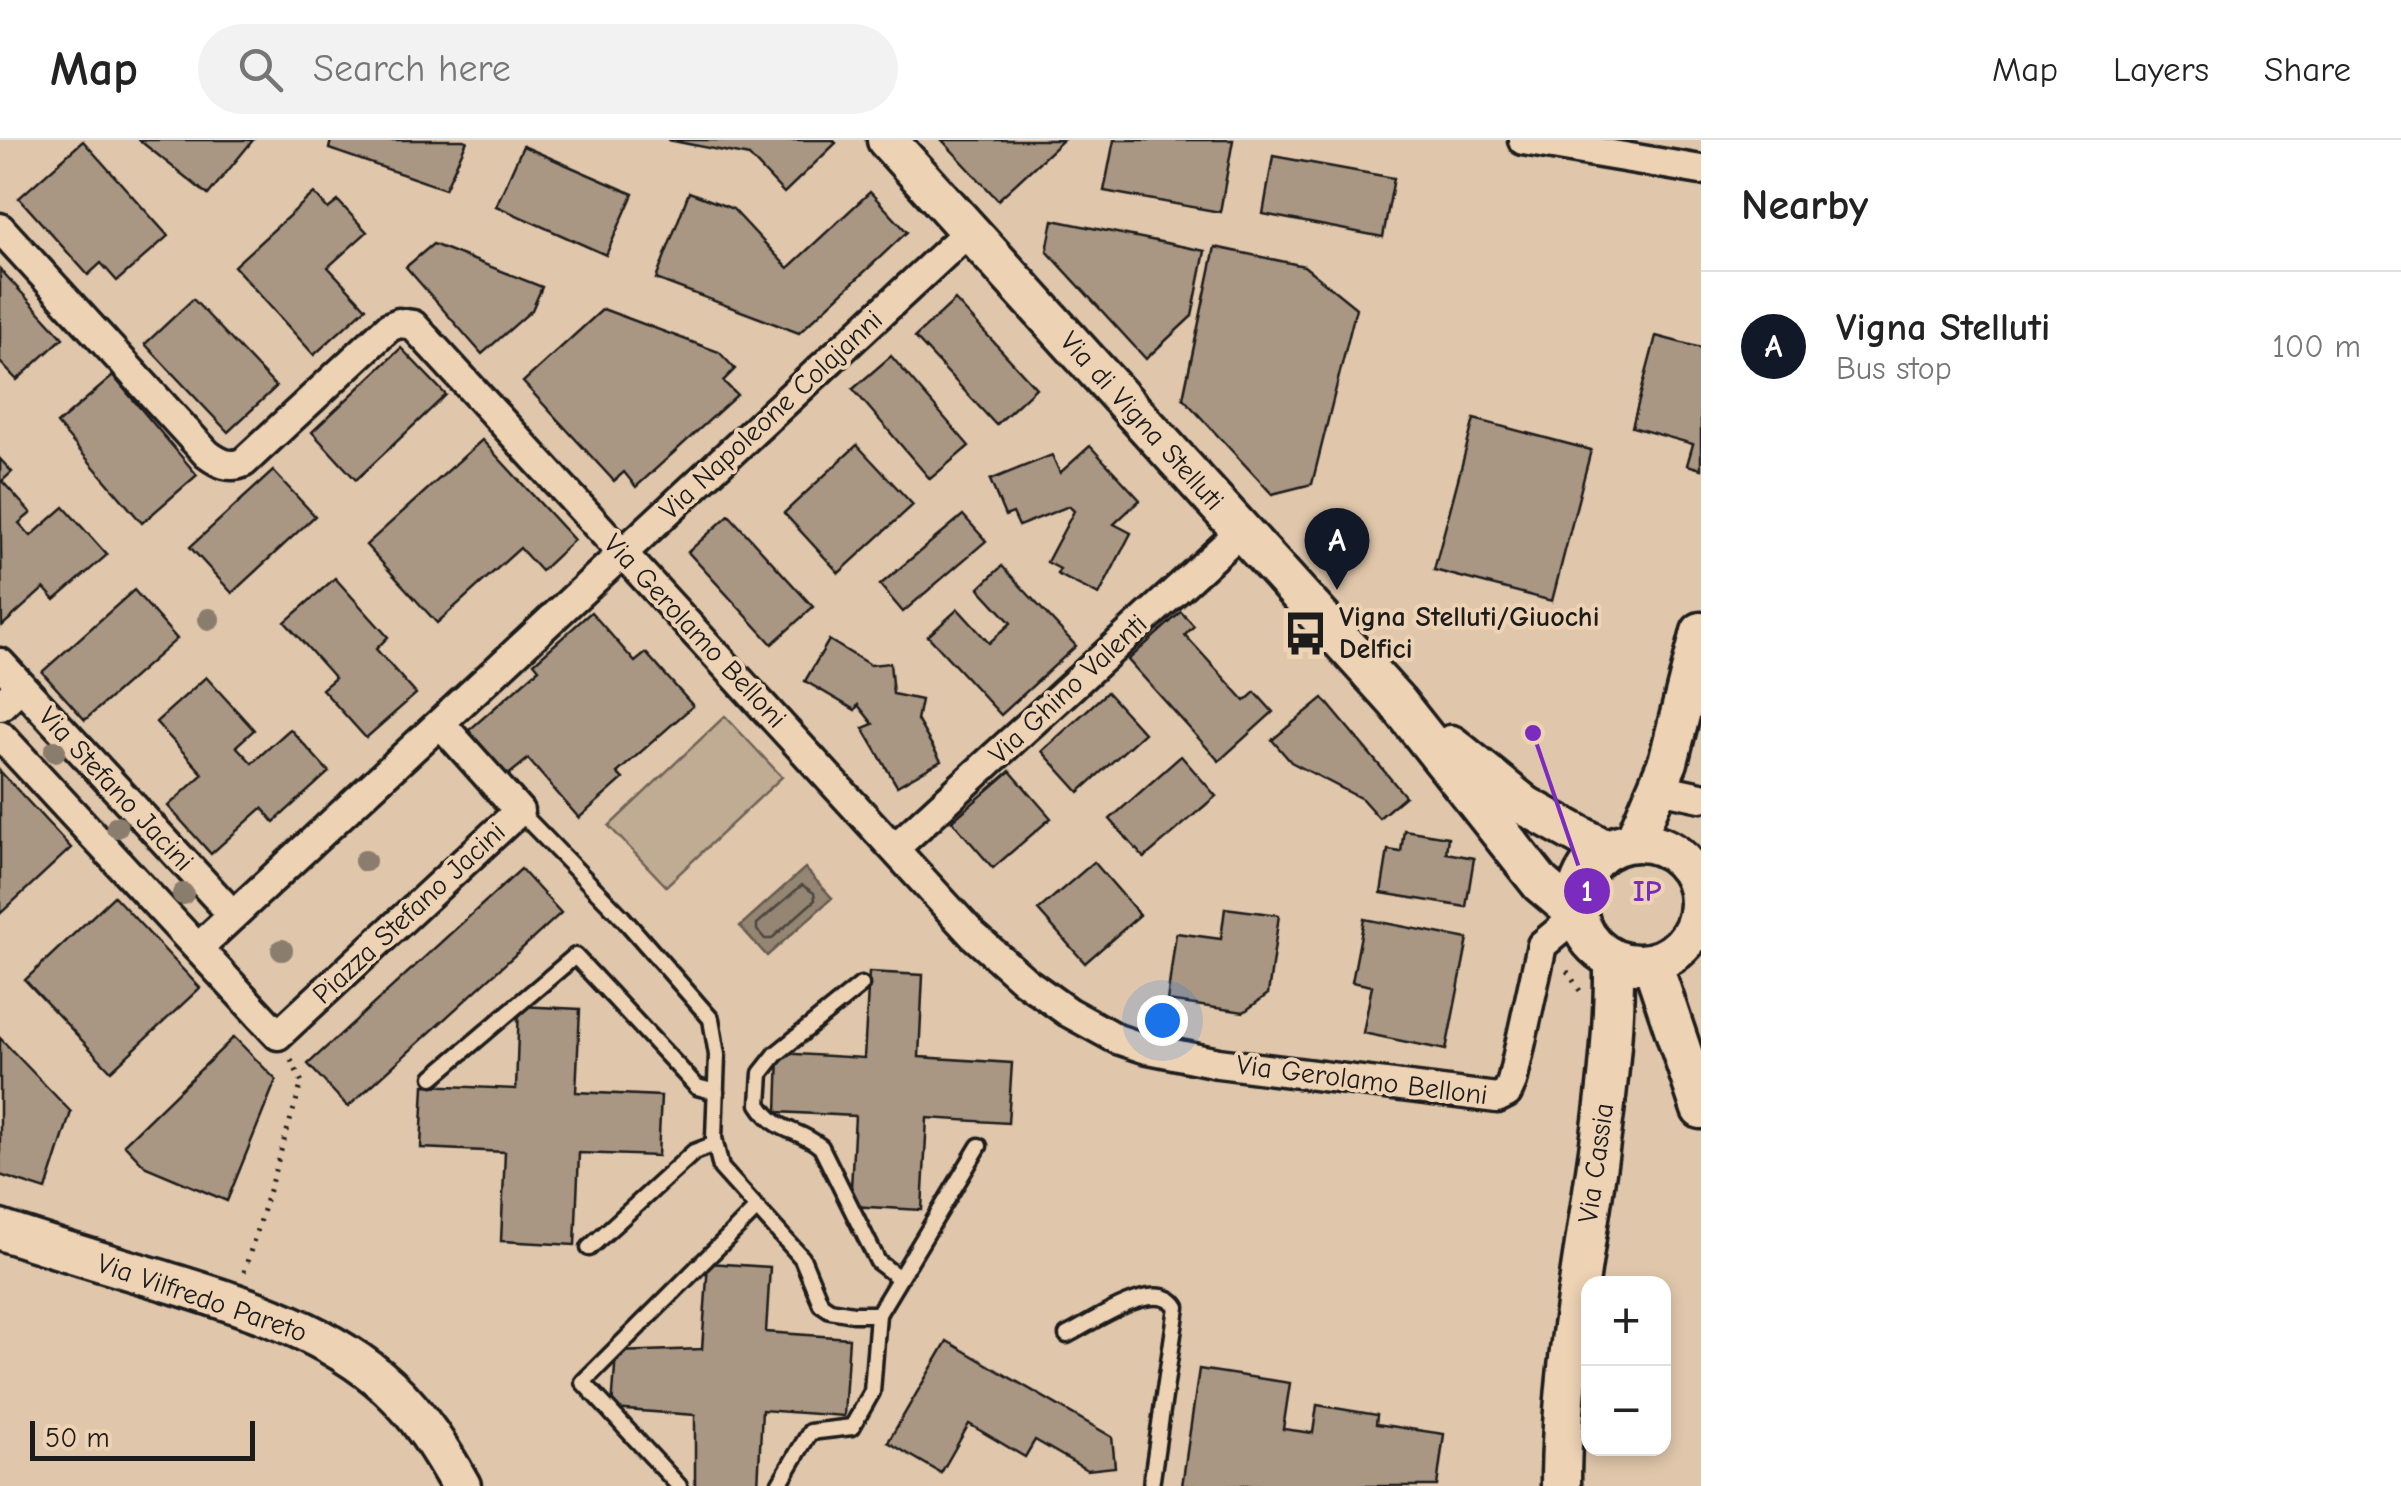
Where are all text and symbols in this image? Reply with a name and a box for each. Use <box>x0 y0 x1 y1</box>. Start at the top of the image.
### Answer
search box <box>198 24 898 114</box>
text: Map <box>50 42 138 97</box>
icon: search <box>233 42 288 97</box>
text: Search here <box>313 47 511 91</box>
text: Map <box>1992 49 2058 90</box>
text: Layers <box>2113 49 2209 90</box>
text: Share <box>2264 49 2351 90</box>
text: Nearby <box>1741 181 1868 230</box>
street label: Via Napoleone Colajanni <box>653 304 889 526</box>
text: Vigna Stelluti <box>1836 306 2050 350</box>
street label: Via di Vigna Stelluti <box>1054 325 1230 517</box>
text: A <box>1765 328 1782 365</box>
text: 100 m <box>2272 328 2361 365</box>
text: Bus stop <box>1836 350 1952 387</box>
pin: A <box>1304 508 1370 590</box>
street label: Via Gerolamo Belloni <box>597 528 793 734</box>
place label: Vigna Stelluti/Giuochi Delfici <box>1339 601 1599 665</box>
street label: Via Ghino Valenti <box>982 608 1154 770</box>
bus stop icon: Vigna Stelluti/Giuochi Delfici <box>1282 609 1330 657</box>
street label: Via Stefano Jacini <box>32 700 200 878</box>
street label: Piazza Stefano Jacini <box>306 816 512 1010</box>
callout: IP <box>1562 861 1681 921</box>
text: 1 <box>1581 874 1593 909</box>
text: IP <box>1633 874 1662 909</box>
your location <box>1137 995 1188 1046</box>
street label: Via Gerolamo Belloni <box>1235 1049 1489 1111</box>
street label: Via Cassia <box>1572 1101 1620 1225</box>
street label: Via Vilfredo Pareto <box>93 1247 311 1349</box>
map controls <box>1581 1276 1671 1456</box>
button: + <box>1581 1276 1671 1366</box>
button: − <box>1581 1366 1671 1456</box>
scale bar <box>30 1416 255 1460</box>
text: 50 m <box>45 1422 110 1454</box>

